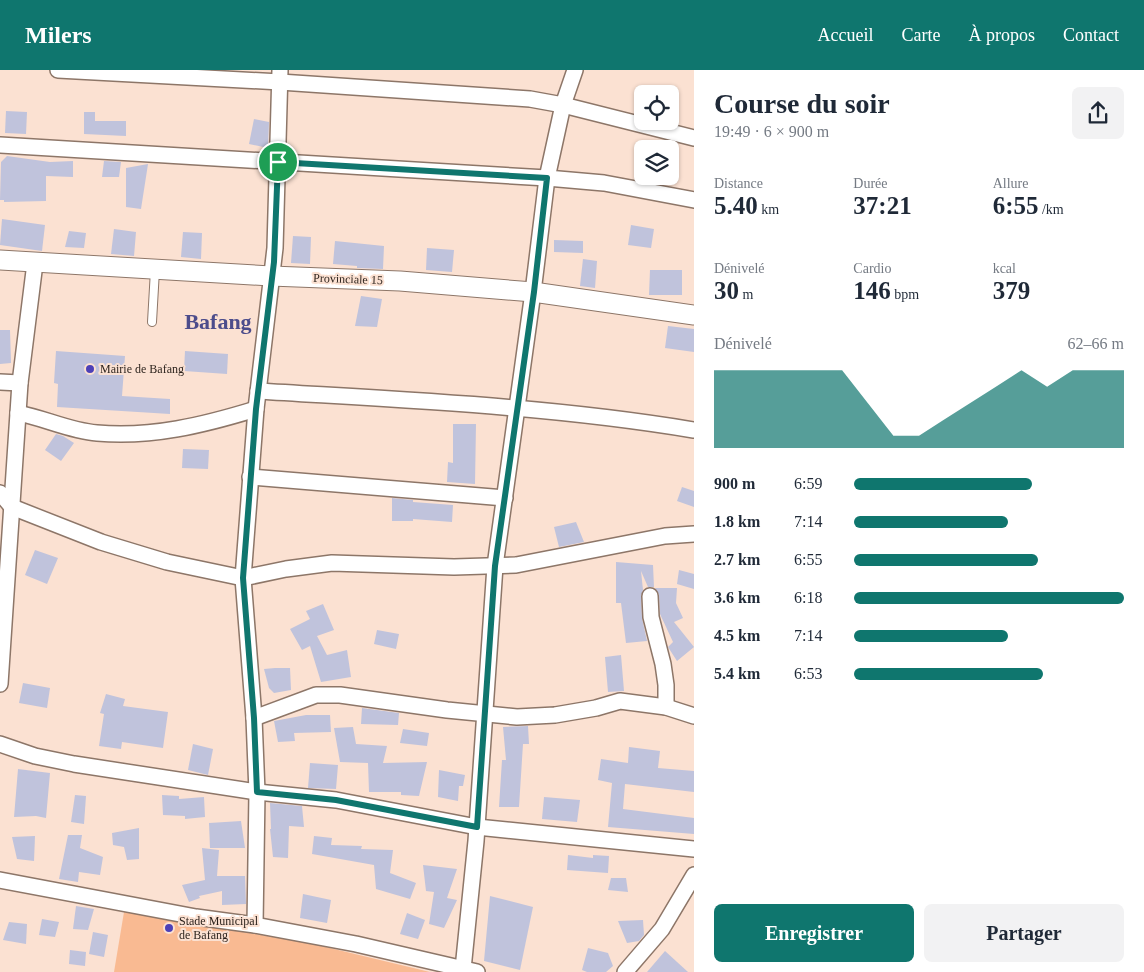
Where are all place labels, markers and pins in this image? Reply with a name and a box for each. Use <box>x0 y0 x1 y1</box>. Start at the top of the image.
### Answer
pin <box>257 141 299 183</box>
place label: Mairie de Bafang <box>100 362 184 376</box>
marker: Mairie de Bafang <box>84 363 96 375</box>
place label: Stade Municipal de Bafang <box>179 914 259 942</box>
marker: Stade Municipal de Bafang <box>163 922 175 934</box>

